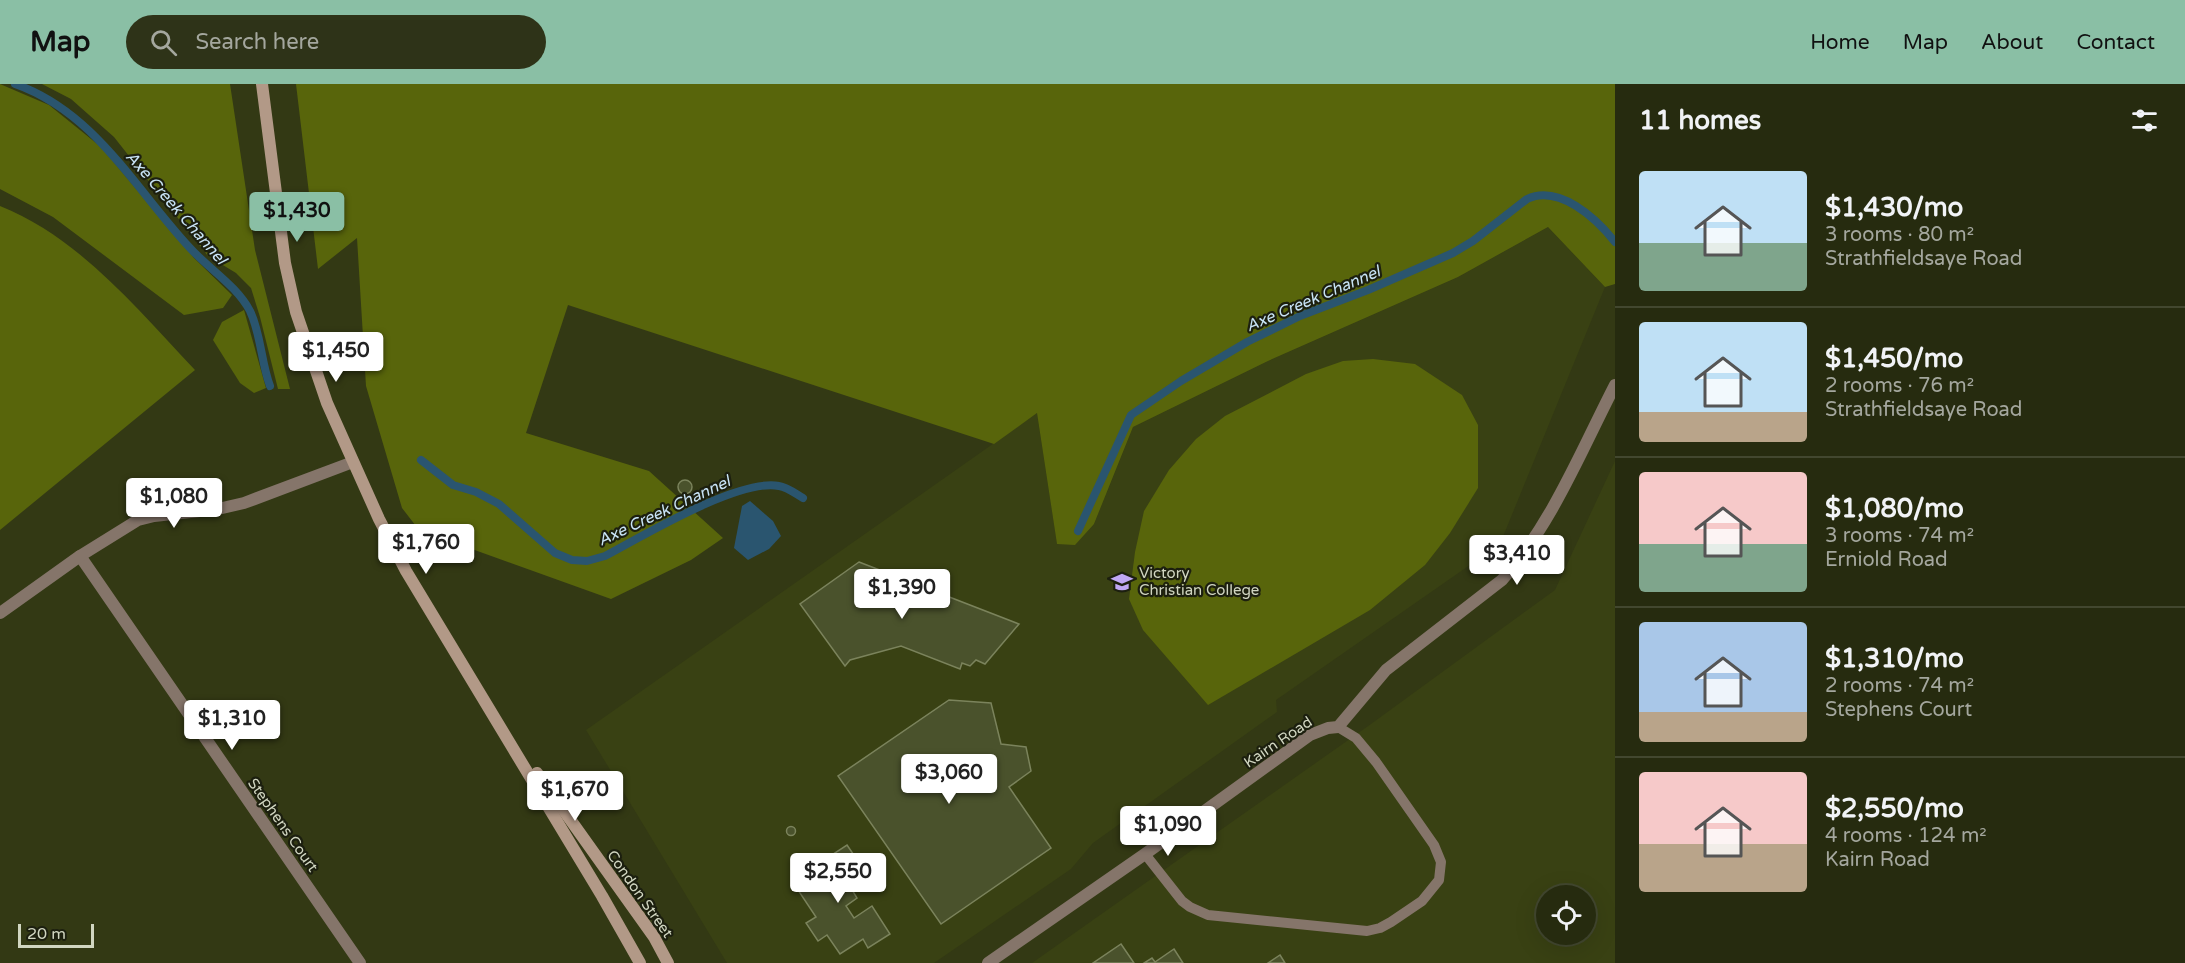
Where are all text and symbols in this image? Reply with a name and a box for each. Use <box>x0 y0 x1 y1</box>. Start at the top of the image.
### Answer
search box <box>126 15 546 69</box>
text: Map <box>30 25 90 59</box>
icon: search <box>147 26 180 59</box>
text: Search here <box>195 29 319 55</box>
text: Home <box>1810 30 1870 55</box>
text: Map <box>1903 30 1948 55</box>
text: About <box>1981 30 2043 55</box>
text: Contact <box>2076 30 2155 55</box>
icon: filters <box>2128 104 2161 137</box>
text: 11 homes <box>1639 105 1761 136</box>
water label: Axe Creek Channel <box>121 147 232 270</box>
pin: $1,430 <box>248 192 346 243</box>
text: $1,430/mo <box>1825 192 1963 223</box>
icon: home <box>1687 195 1759 267</box>
text: $1,430 <box>263 199 331 223</box>
text: 3 rooms · 80 m² <box>1825 223 1974 247</box>
text: Strathfieldsaye Road <box>1825 247 2022 271</box>
water label: Axe Creek Channel <box>1243 261 1385 336</box>
pin: $1,450 <box>287 332 385 383</box>
text: $1,450 <box>302 339 370 363</box>
text: $1,450/mo <box>1825 343 1963 374</box>
icon: home <box>1687 346 1759 418</box>
text: 2 rooms · 76 m² <box>1825 374 1974 398</box>
text: Strathfieldsaye Road <box>1825 398 2022 422</box>
water label: Axe Creek Channel <box>595 471 735 550</box>
pin: $1,080 <box>125 478 223 529</box>
text: $1,080 <box>140 485 208 509</box>
text: $1,080/mo <box>1825 493 1964 524</box>
icon: home <box>1687 496 1759 568</box>
pin: $1,760 <box>377 524 475 575</box>
text: 3 rooms · 74 m² <box>1825 524 1974 548</box>
text: $1,760 <box>392 531 460 555</box>
pin: $3,410 <box>1468 535 1566 586</box>
text: $3,410 <box>1483 542 1551 566</box>
text: Erniold Road <box>1825 548 1948 572</box>
place label: Victory Christian College <box>1139 564 1259 599</box>
pin: $1,390 <box>853 569 951 620</box>
school or university icon: Victory Christian College <box>1110 570 1134 594</box>
text: $1,390 <box>868 576 936 600</box>
text: $1,310/mo <box>1825 643 1964 674</box>
icon: home <box>1687 646 1759 718</box>
text: 2 rooms · 74 m² <box>1825 674 1974 698</box>
text: Stephens Court <box>1825 698 1972 722</box>
pin: $1,310 <box>183 700 281 751</box>
text: $1,310 <box>198 707 266 731</box>
street label: Kairn Road <box>1240 713 1316 771</box>
pin: $3,060 <box>900 754 998 805</box>
text: $3,060 <box>915 761 983 785</box>
pin: $1,670 <box>526 771 624 822</box>
street label: Stephens Court <box>244 775 322 876</box>
text: $1,670 <box>541 778 609 802</box>
text: $2,550/mo <box>1825 793 1964 824</box>
icon: home <box>1687 796 1759 868</box>
pin: $1,090 <box>1119 806 1217 857</box>
text: $1,090 <box>1134 813 1202 837</box>
text: 4 rooms · 124 m² <box>1825 824 1987 848</box>
street label: Condon Street <box>603 847 677 942</box>
text: Kairn Road <box>1825 848 1930 872</box>
pin: $2,550 <box>789 853 887 904</box>
text: $2,550 <box>804 860 872 884</box>
map controls <box>1536 885 1596 945</box>
button: locate <box>1536 885 1596 945</box>
scale bar <box>18 921 94 948</box>
text: 20 m <box>27 924 66 944</box>

